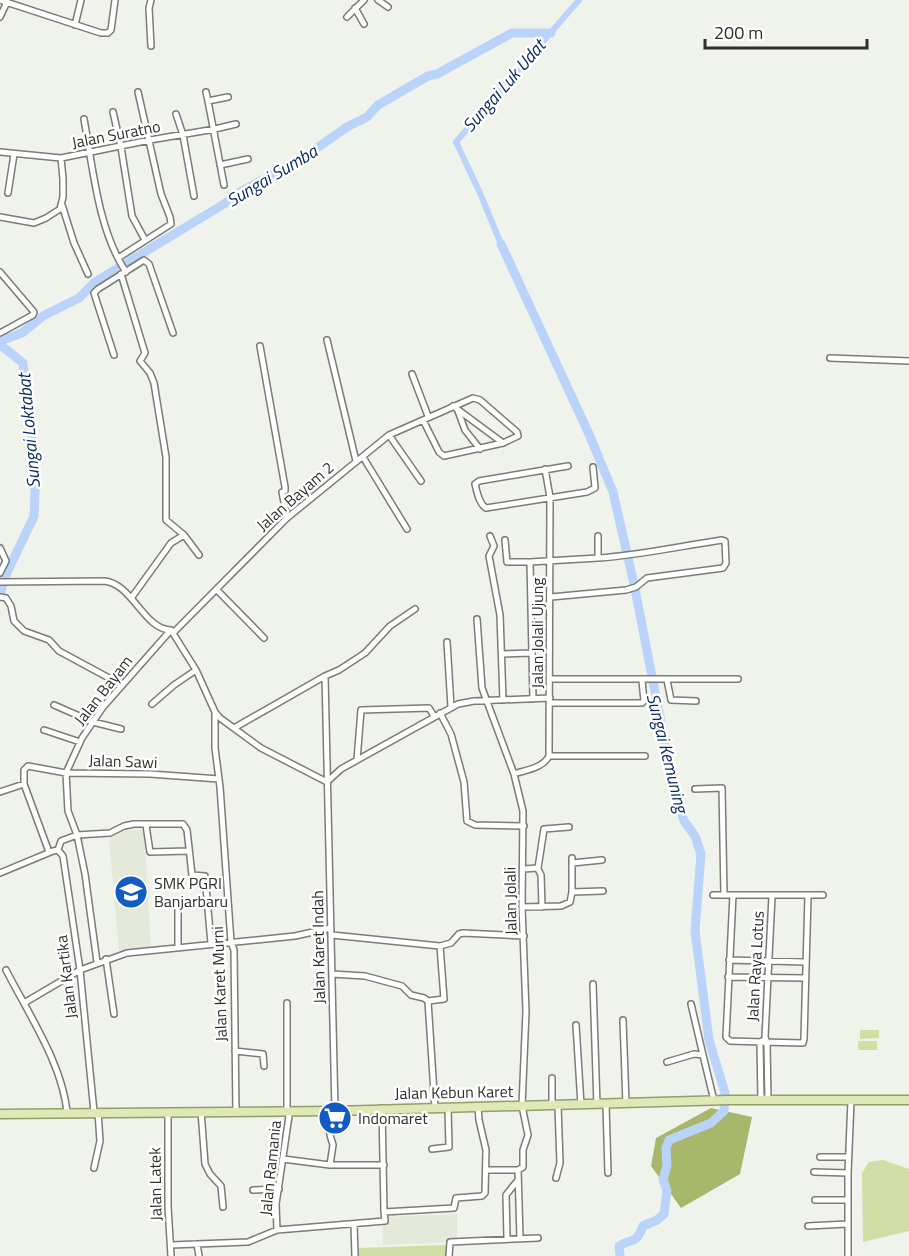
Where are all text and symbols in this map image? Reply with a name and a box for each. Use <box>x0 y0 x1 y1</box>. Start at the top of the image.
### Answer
scale bar <box>705 12 867 50</box>
text: 200 m <box>714 19 763 46</box>
water label: Sungai Luk Udat <box>456 32 553 138</box>
street label: Jalan Suratno <box>70 114 162 154</box>
water label: Sungai Sumba <box>221 137 323 213</box>
water label: Sungai Loktabat <box>10 370 47 489</box>
street label: Jalan Bayam 2 <box>251 456 339 536</box>
street label: Jalan Jolali Ujung <box>525 577 549 689</box>
street label: Jalan Bayam <box>68 650 138 730</box>
water label: Sungai Kemuning <box>640 690 696 818</box>
street label: Jalan Sawi <box>88 748 158 774</box>
street label: Jalan Jolali <box>497 867 523 935</box>
place label: SMK PGRI Banjarbaru <box>154 871 228 913</box>
school or university icon: SMK PGRI Banjarbaru <box>113 874 149 910</box>
street label: Jalan Karet Indah <box>305 890 331 1004</box>
street label: Jalan Raya Lotus <box>740 910 770 1022</box>
street label: Jalan Karet Murni <box>205 926 233 1042</box>
street label: Jalan Kartika <box>49 934 83 1020</box>
street label: Jalan Kebun Karet <box>395 1079 514 1105</box>
supermarket icon: Indomaret <box>317 1100 353 1136</box>
place label: Indomaret <box>358 1106 428 1130</box>
street label: Jalan Ramania <box>253 1119 287 1217</box>
street label: Jalan Latek <box>142 1147 168 1221</box>

